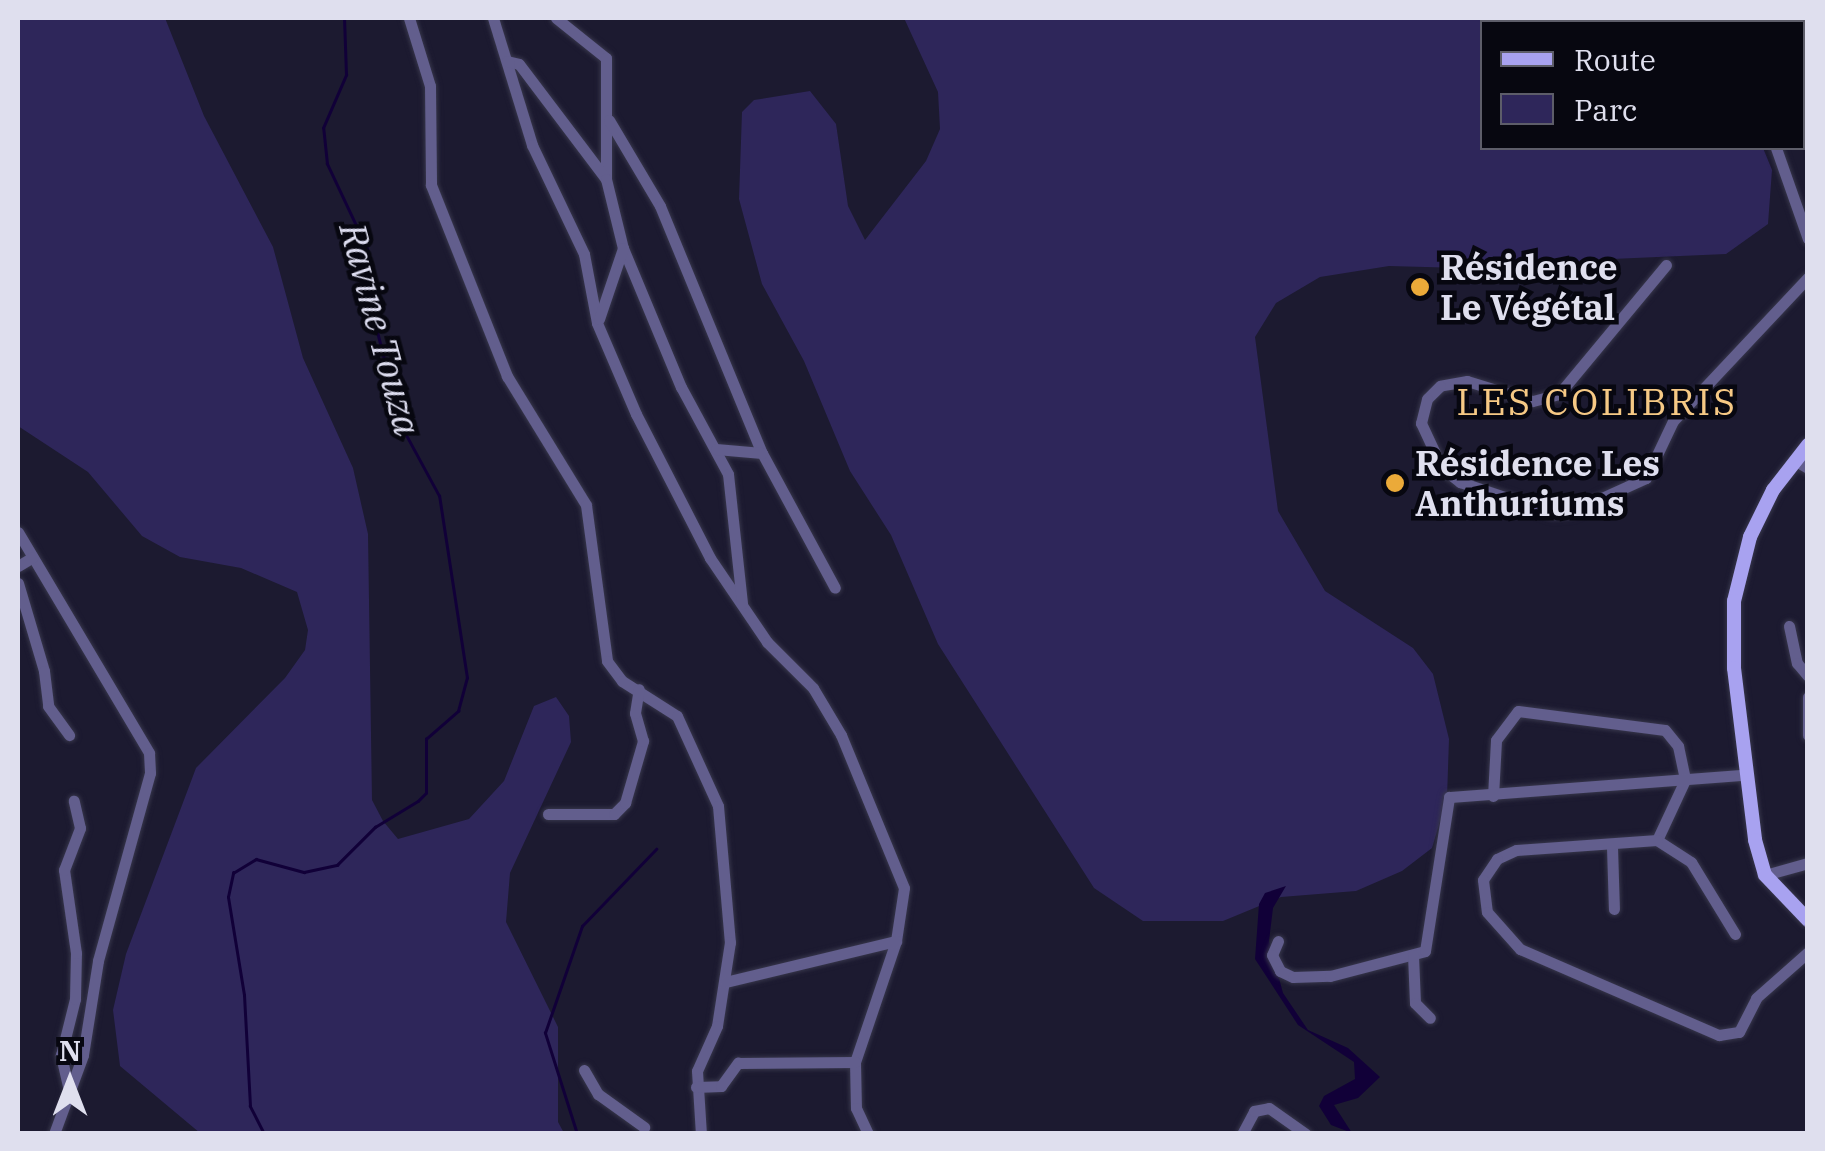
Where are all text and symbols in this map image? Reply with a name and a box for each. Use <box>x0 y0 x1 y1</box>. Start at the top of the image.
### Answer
legend <box>1480 20 1805 150</box>
text: Route <box>1574 40 1656 79</box>
text: Parc <box>1574 90 1637 129</box>
water label: Ravine Touza <box>331 218 431 440</box>
place label: Résidence Le Végétal <box>1440 246 1618 328</box>
marker: Résidence Le Végétal <box>1409 276 1431 298</box>
district label: LES COLIBRIS <box>1456 378 1738 424</box>
place label: Résidence Les Anthuriums <box>1415 442 1660 524</box>
marker: Résidence Les Anthuriums <box>1384 472 1406 494</box>
north arrow <box>20 1031 120 1131</box>
text: N <box>59 1032 81 1069</box>

